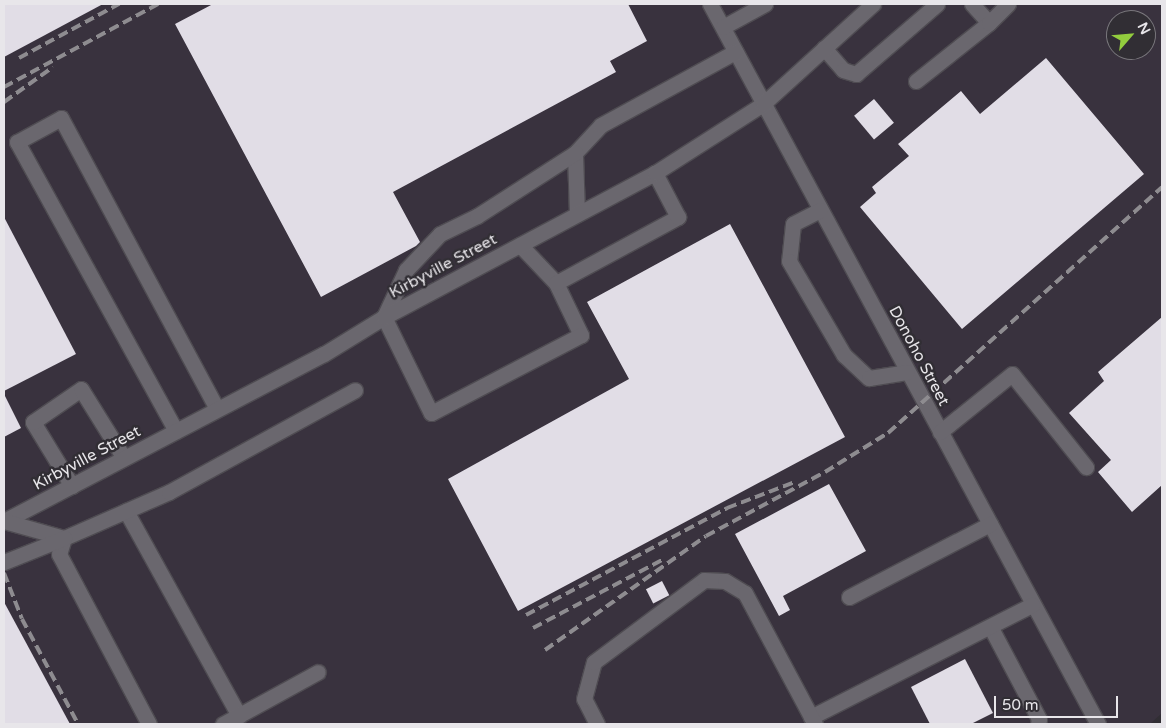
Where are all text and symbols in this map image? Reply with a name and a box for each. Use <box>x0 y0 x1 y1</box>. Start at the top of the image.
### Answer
north arrow <box>1106 10 1156 60</box>
text: N <box>1134 20 1154 37</box>
street label: Kirbyville Street <box>386 230 500 302</box>
street label: Donoho Street <box>885 303 953 409</box>
street label: Kirbyville Street <box>30 422 144 494</box>
scale bar <box>996 686 1120 718</box>
text: 50 m <box>1002 696 1039 714</box>

